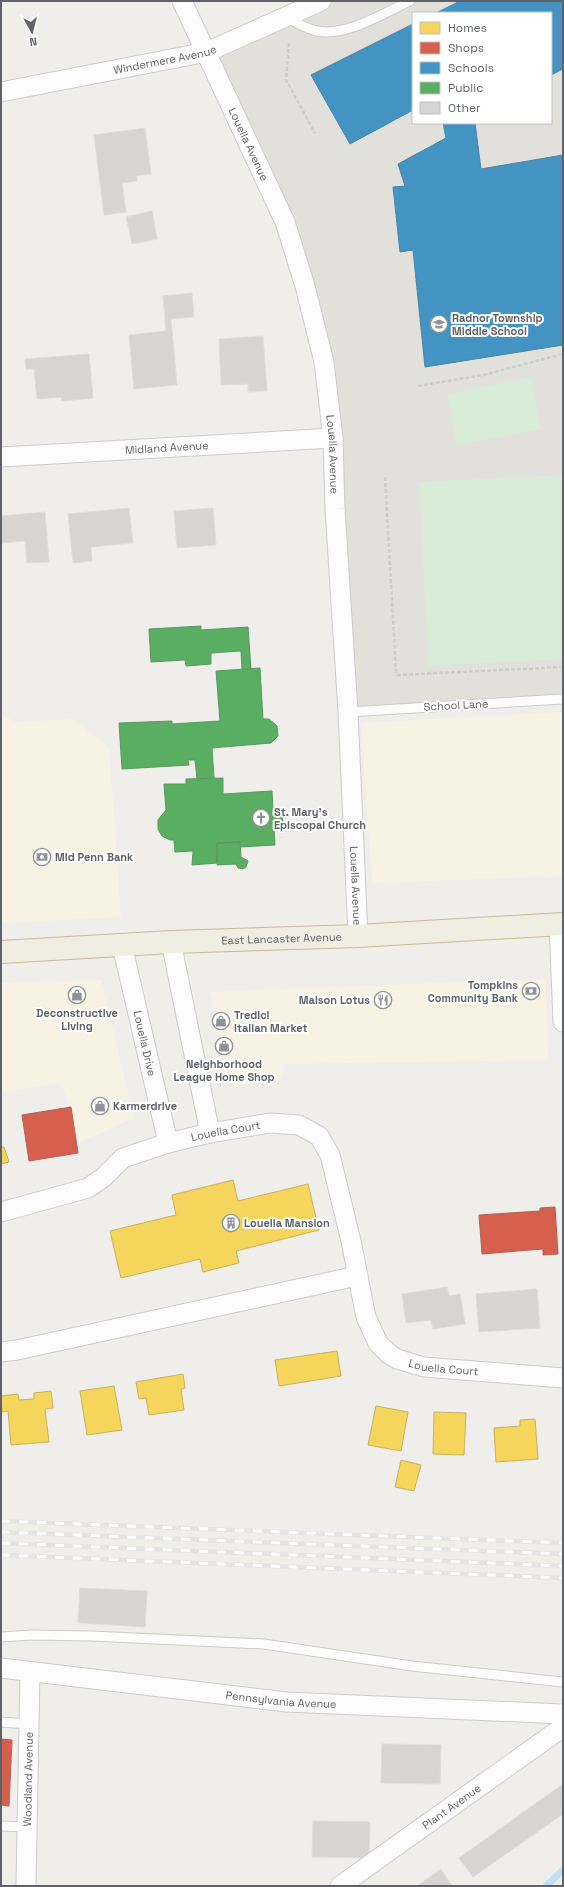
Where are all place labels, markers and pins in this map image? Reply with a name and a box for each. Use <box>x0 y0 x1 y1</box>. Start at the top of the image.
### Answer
place label: Radnor Township Middle School <box>452 311 543 338</box>
school or university icon: Radnor Township Middle School <box>429 314 449 334</box>
place label: St. Mary's Episcopal Church <box>274 805 366 832</box>
church icon: St. Mary's Episcopal Church <box>251 808 271 828</box>
bank icon: Mid Penn Bank <box>32 847 52 867</box>
place label: Mid Penn Bank <box>55 850 134 864</box>
place label: Tompkins Community Bank <box>428 978 519 1005</box>
bank icon: Tompkins Community Bank <box>521 981 541 1001</box>
shop icon: Deconstructive Living <box>67 985 87 1005</box>
restaurant icon: Maison Lotus <box>373 990 393 1010</box>
place label: Maison Lotus <box>299 993 370 1007</box>
place label: Deconstructive Living <box>36 1006 118 1033</box>
place label: Tredici Italian Market <box>234 1008 308 1035</box>
shop icon: Tredici Italian Market <box>211 1011 231 1031</box>
shop icon: Neighborhood League Home Shop <box>214 1036 234 1056</box>
place label: Neighborhood League Home Shop <box>173 1057 275 1084</box>
shop icon: Karmerdrive <box>90 1096 110 1116</box>
place label: Karmerdrive <box>113 1099 177 1113</box>
building icon: Louella Mansion <box>221 1213 241 1233</box>
place label: Louella Mansion <box>244 1216 330 1230</box>

